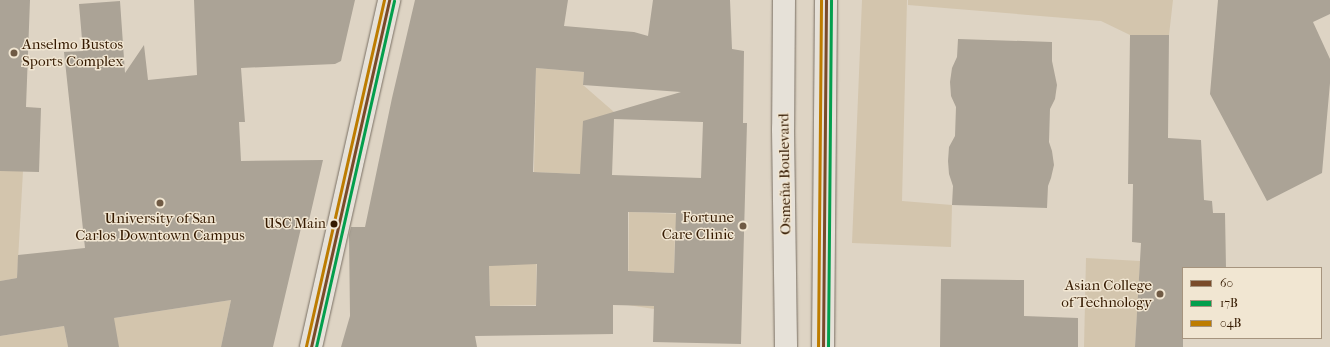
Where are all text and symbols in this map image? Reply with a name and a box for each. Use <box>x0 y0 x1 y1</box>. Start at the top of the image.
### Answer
place label: Anselmo Bustos Sports Complex <box>22 35 123 70</box>
marker: Anselmo Bustos Sports Complex <box>9 48 19 58</box>
street label: Osmeña Boulevard <box>775 113 795 235</box>
marker: University of San Carlos Downtown Campus <box>155 198 165 208</box>
place label: Fortune Care Clinic <box>662 208 734 243</box>
place label: University of San Carlos Downtown Campus <box>75 209 245 244</box>
place label: USC Main <box>264 216 326 232</box>
marker: USC Main <box>329 219 339 229</box>
marker: Fortune Care Clinic <box>737 220 749 232</box>
legend <box>1182 267 1322 339</box>
place label: Asian College of Technology <box>1061 276 1152 311</box>
text: 60 <box>1220 276 1233 290</box>
marker: Asian College of Technology <box>1155 289 1165 299</box>
text: 17B <box>1220 296 1238 310</box>
text: 04B <box>1220 316 1241 330</box>

